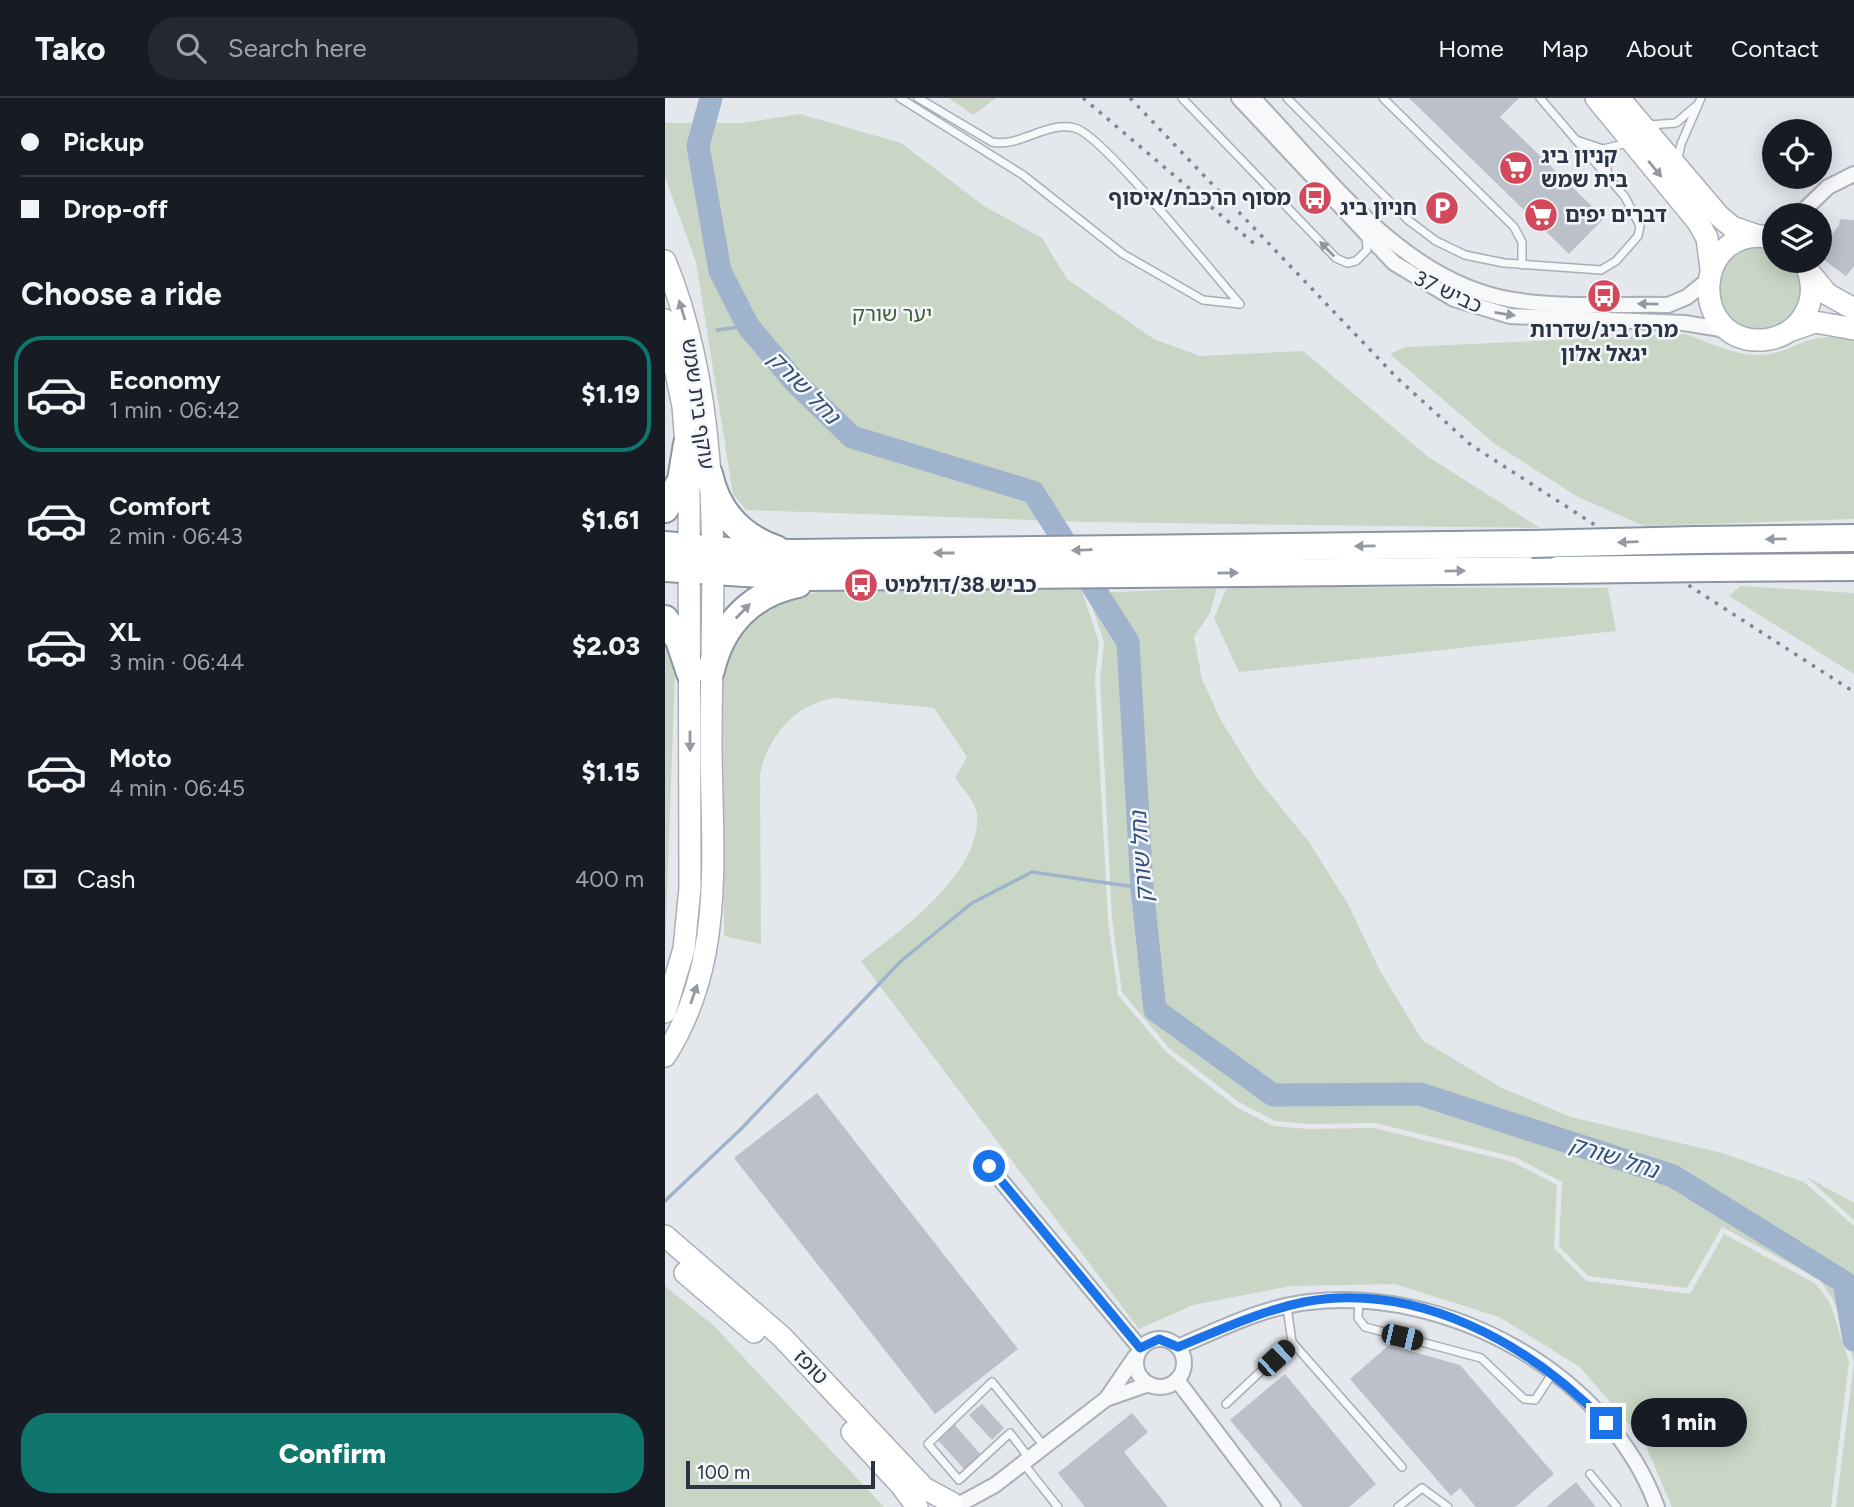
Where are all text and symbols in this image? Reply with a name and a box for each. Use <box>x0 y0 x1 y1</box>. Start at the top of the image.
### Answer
search box <box>148 17 638 80</box>
text: Tako <box>35 29 106 68</box>
icon: search <box>172 29 210 67</box>
text: Search here <box>228 32 367 64</box>
text: Home <box>1438 34 1504 63</box>
text: Map <box>1542 34 1588 63</box>
text: About <box>1626 34 1693 63</box>
text: Contact <box>1731 34 1819 63</box>
map controls <box>1762 119 1832 273</box>
button: locate <box>1762 119 1832 189</box>
text: Pickup <box>63 126 144 158</box>
place label: קניון ביג בית שמש <box>1541 143 1628 192</box>
supermarket icon: קניון ביג בית שמש <box>1497 149 1535 187</box>
one-way arrow <box>1647 161 1662 178</box>
bus stop icon: מסוף הרכבת/איסוף <box>1296 179 1334 217</box>
place label: מסוף הרכבת/איסוף <box>1108 185 1291 210</box>
parking icon: חניון ביג <box>1423 189 1461 227</box>
text: Drop-off <box>63 193 168 225</box>
place label: חניון ביג <box>1340 195 1417 220</box>
supermarket icon: דברים יפים <box>1522 196 1560 234</box>
place label: דברים יפים <box>1565 202 1667 227</box>
button: layers <box>1762 203 1832 273</box>
one-way arrow <box>1320 241 1336 258</box>
street label: כביש 37 <box>1410 265 1486 318</box>
text: Choose a ride <box>21 275 222 313</box>
bus stop icon: מרכז ביג/שדרות יגאל אלון <box>1585 277 1623 315</box>
one-way arrow <box>1636 298 1658 310</box>
one-way arrow <box>676 299 686 320</box>
park label: יער שורק <box>852 301 932 326</box>
one-way arrow <box>1494 309 1516 320</box>
place label: מרכז ביג/שדרות יגאל אלון <box>1530 317 1678 366</box>
street label: עוקף בית שמש <box>677 337 720 471</box>
water label: נחל שורק <box>762 344 847 431</box>
icon: car <box>25 363 88 426</box>
text: Economy <box>109 364 221 396</box>
text: $1.19 <box>581 378 640 410</box>
text: 1 min · 06:42 <box>109 396 240 424</box>
icon: car <box>25 489 88 552</box>
text: Comfort <box>109 490 211 522</box>
text: $1.61 <box>581 504 640 536</box>
text: 2 min · 06:43 <box>109 522 243 550</box>
one-way arrow <box>1765 533 1787 545</box>
one-way arrow <box>1616 536 1638 547</box>
one-way arrow <box>1354 540 1376 552</box>
one-way arrow <box>1071 545 1093 556</box>
one-way arrow <box>933 547 955 559</box>
one-way arrow <box>1444 565 1466 576</box>
bus stop icon: כביש 38/דולמיט <box>842 566 880 604</box>
one-way arrow <box>1217 567 1239 579</box>
place label: כביש 38/דולמיט <box>885 572 1037 597</box>
one-way arrow <box>734 603 750 620</box>
icon: car <box>25 615 88 678</box>
text: XL <box>109 616 141 648</box>
text: $2.03 <box>572 630 640 662</box>
text: 3 min · 06:44 <box>109 648 244 676</box>
one-way arrow <box>684 731 696 753</box>
icon: car <box>25 741 88 804</box>
text: Moto <box>109 742 172 774</box>
text: $1.15 <box>581 756 640 788</box>
text: 4 min · 06:45 <box>109 774 245 802</box>
water label: נחל שורק <box>1124 808 1158 904</box>
icon: cash <box>21 860 59 898</box>
text: Cash <box>77 863 136 895</box>
text: 400 m <box>575 865 644 893</box>
one-way arrow <box>689 984 699 1005</box>
water label: נחל שורק <box>1566 1130 1664 1185</box>
route start <box>973 1150 1005 1182</box>
car <box>1380 1322 1425 1352</box>
car <box>1254 1336 1299 1380</box>
street label: טופז <box>789 1344 834 1389</box>
callout: 1 min <box>1630 1398 1746 1448</box>
route end <box>1590 1407 1622 1439</box>
text: 1 min <box>1662 1408 1716 1436</box>
button: Confirm <box>21 1413 644 1493</box>
scale bar <box>686 1458 875 1490</box>
text: 100 m <box>697 1461 750 1484</box>

